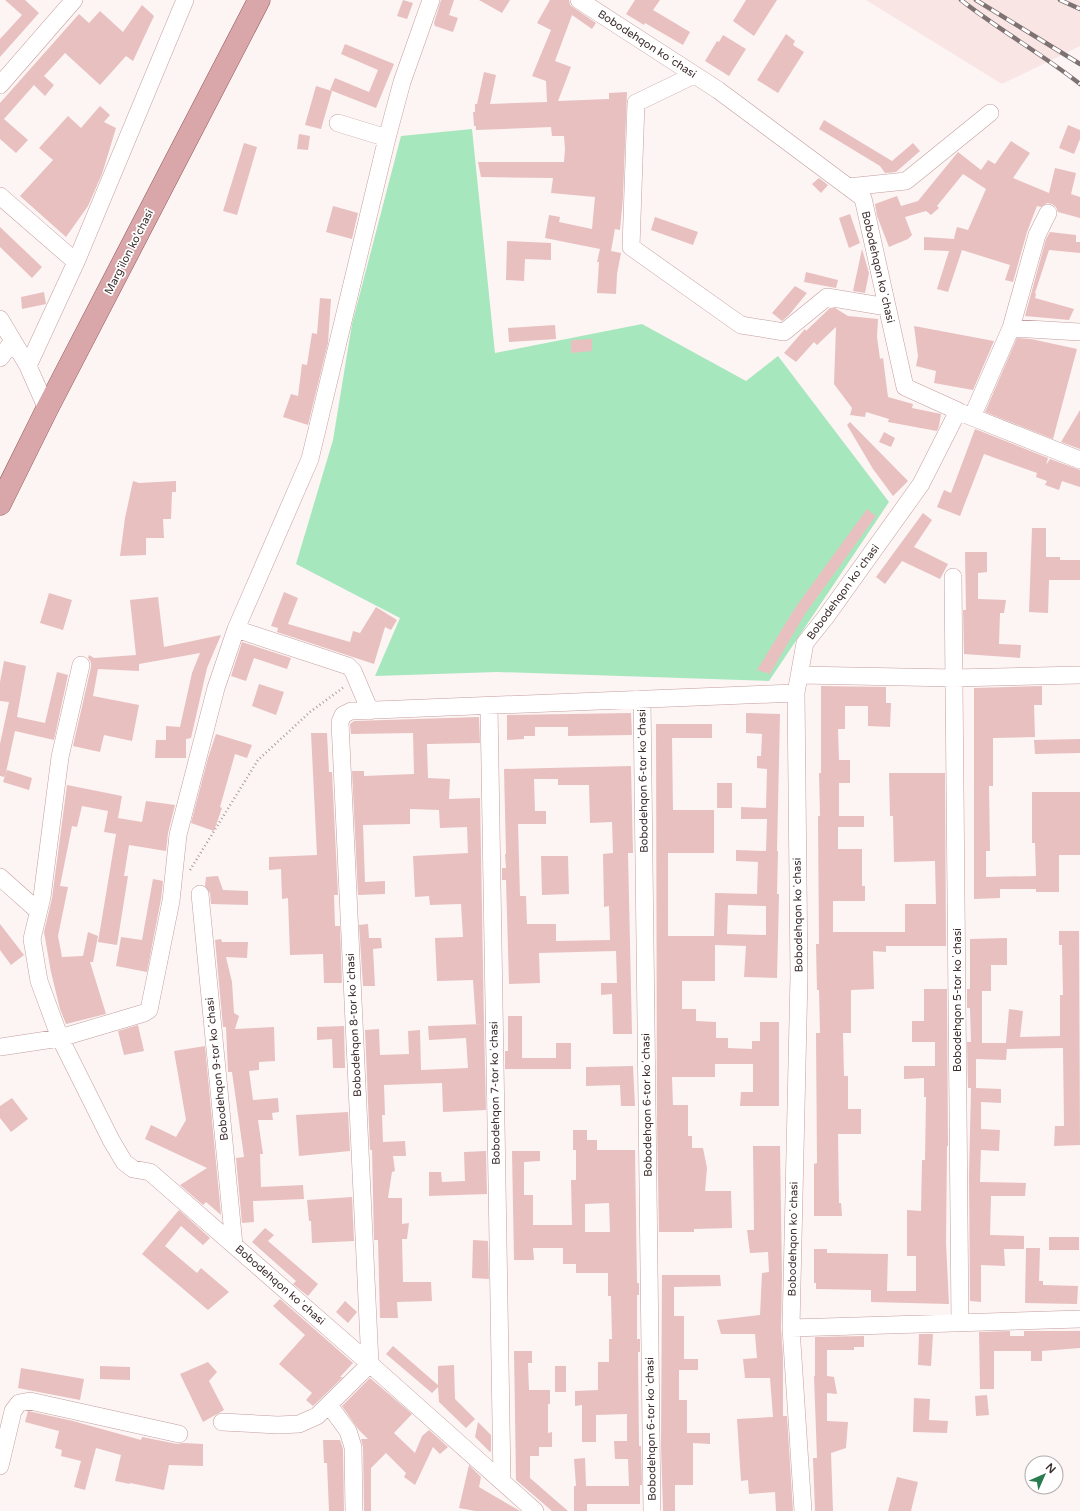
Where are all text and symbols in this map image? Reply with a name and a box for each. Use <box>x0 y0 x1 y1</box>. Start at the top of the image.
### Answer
street label: Bobodehqon koʼchasi <box>595 7 699 81</box>
street label: Marg'ilon ko'chasi <box>102 207 156 297</box>
street label: Bobodehqon koʼchasi <box>859 210 897 324</box>
street label: Bobodehqon koʼchasi <box>804 542 882 642</box>
street label: Bobodehqon 6-tor koʼchasi <box>635 709 651 853</box>
street label: Bobodehqon koʼchasi <box>791 858 805 972</box>
street label: Bobodehqon 5-tor koʼchasi <box>951 928 964 1072</box>
street label: Bobodehqon 8-tor koʼchasi <box>344 953 364 1097</box>
street label: Bobodehqon 9-tor koʼchasi <box>203 997 231 1141</box>
street label: Bobodehqon 7-tor koʼchasi <box>487 1021 503 1165</box>
street label: Bobodehqon 6-tor koʼchasi <box>639 1033 655 1177</box>
street label: Bobodehqon koʼchasi <box>786 1182 800 1296</box>
street label: Bobodehqon koʼchasi <box>232 1242 328 1328</box>
street label: Bobodehqon 6-tor koʼchasi <box>643 1357 659 1501</box>
north arrow <box>1024 1455 1064 1495</box>
text: N <box>1043 1461 1058 1476</box>

